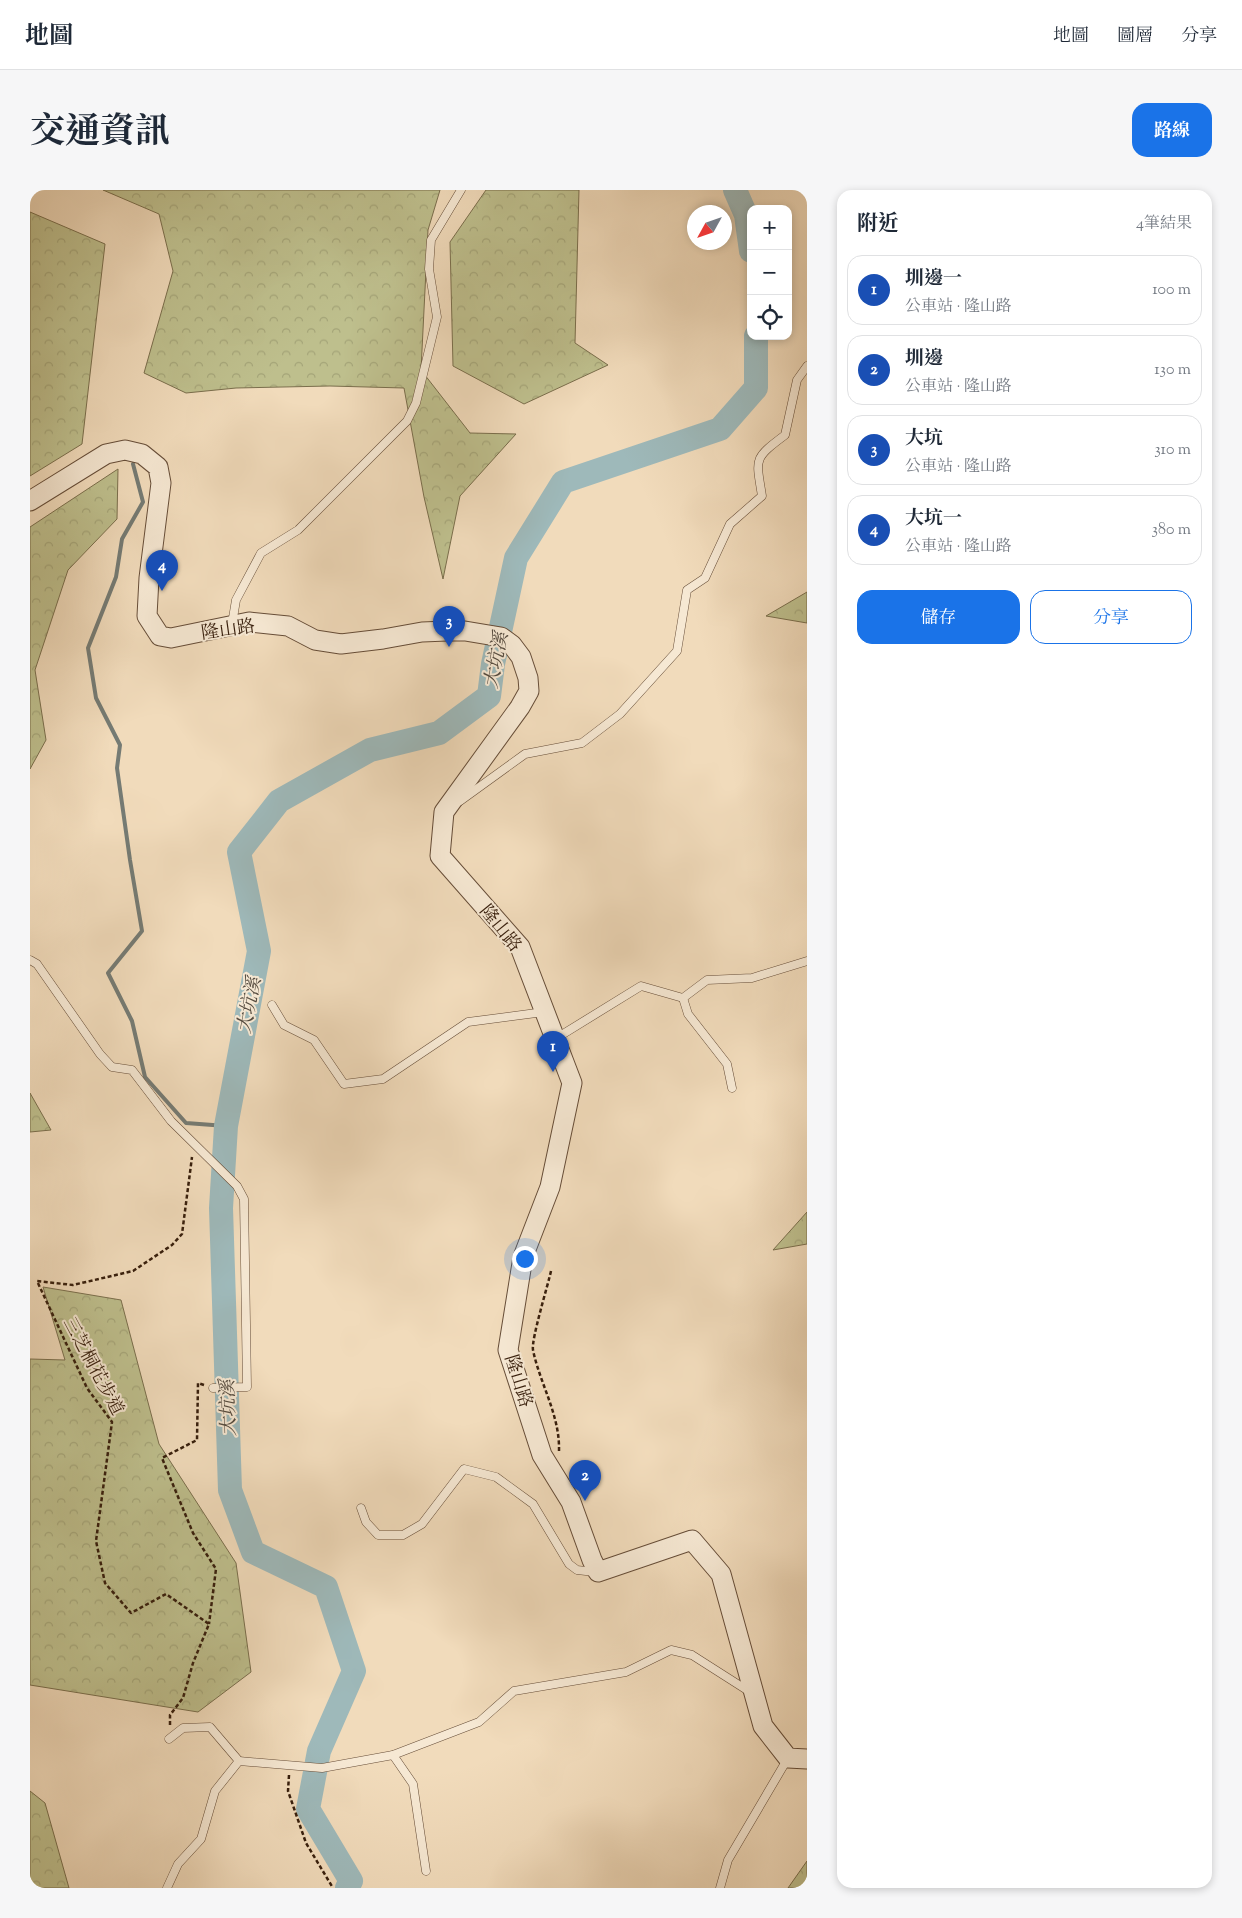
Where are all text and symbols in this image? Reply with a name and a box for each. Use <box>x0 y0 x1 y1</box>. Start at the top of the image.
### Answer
text: 地圖 <box>25 20 73 54</box>
text: 地圖 <box>1053 24 1089 50</box>
text: 圖層 <box>1117 24 1153 50</box>
text: 分享 <box>1181 24 1217 50</box>
button: 路線 <box>1132 103 1212 157</box>
text: 交通資訊 <box>30 108 170 159</box>
north arrow <box>687 205 732 250</box>
map controls <box>747 205 792 340</box>
button: + <box>747 205 792 250</box>
text: 附近 <box>857 210 899 240</box>
text: 4筆結果 <box>1136 213 1192 236</box>
button: − <box>747 250 792 295</box>
text: 圳邊一 <box>905 266 962 293</box>
text: 1 <box>871 279 877 302</box>
text: 100 m <box>1152 279 1191 302</box>
button: locate <box>747 295 792 340</box>
text: 公車站 · 隆山路 <box>905 296 1012 319</box>
text: 圳邊 <box>905 346 943 373</box>
text: 2 <box>870 359 878 382</box>
text: 130 m <box>1154 359 1191 382</box>
text: 公車站 · 隆山路 <box>905 376 1012 399</box>
text: 大坑 <box>905 426 943 453</box>
text: 3 <box>871 439 877 462</box>
text: 310 m <box>1154 439 1191 462</box>
text: 公車站 · 隆山路 <box>905 456 1012 479</box>
text: 大坑一 <box>905 506 962 533</box>
text: 4 <box>870 519 878 542</box>
text: 380 m <box>1151 519 1191 542</box>
text: 公車站 · 隆山路 <box>905 536 1012 559</box>
pin: 4 <box>146 550 178 591</box>
button: 儲存 <box>857 590 1020 644</box>
button: 分享 <box>1030 590 1192 644</box>
pin: 3 <box>433 606 465 647</box>
street label: 隆山路 <box>200 614 257 648</box>
water label: 大坑溪 <box>479 628 517 691</box>
street label: 隆山路 <box>472 900 527 958</box>
water label: 大坑溪 <box>232 973 270 1036</box>
pin: 1 <box>537 1031 569 1072</box>
your location <box>512 1246 538 1272</box>
street label: 三芝桐花步道 <box>55 1313 129 1421</box>
street label: 隆山路 <box>497 1352 537 1411</box>
water label: 大坑溪 <box>215 1377 244 1437</box>
pin: 2 <box>569 1460 601 1501</box>

